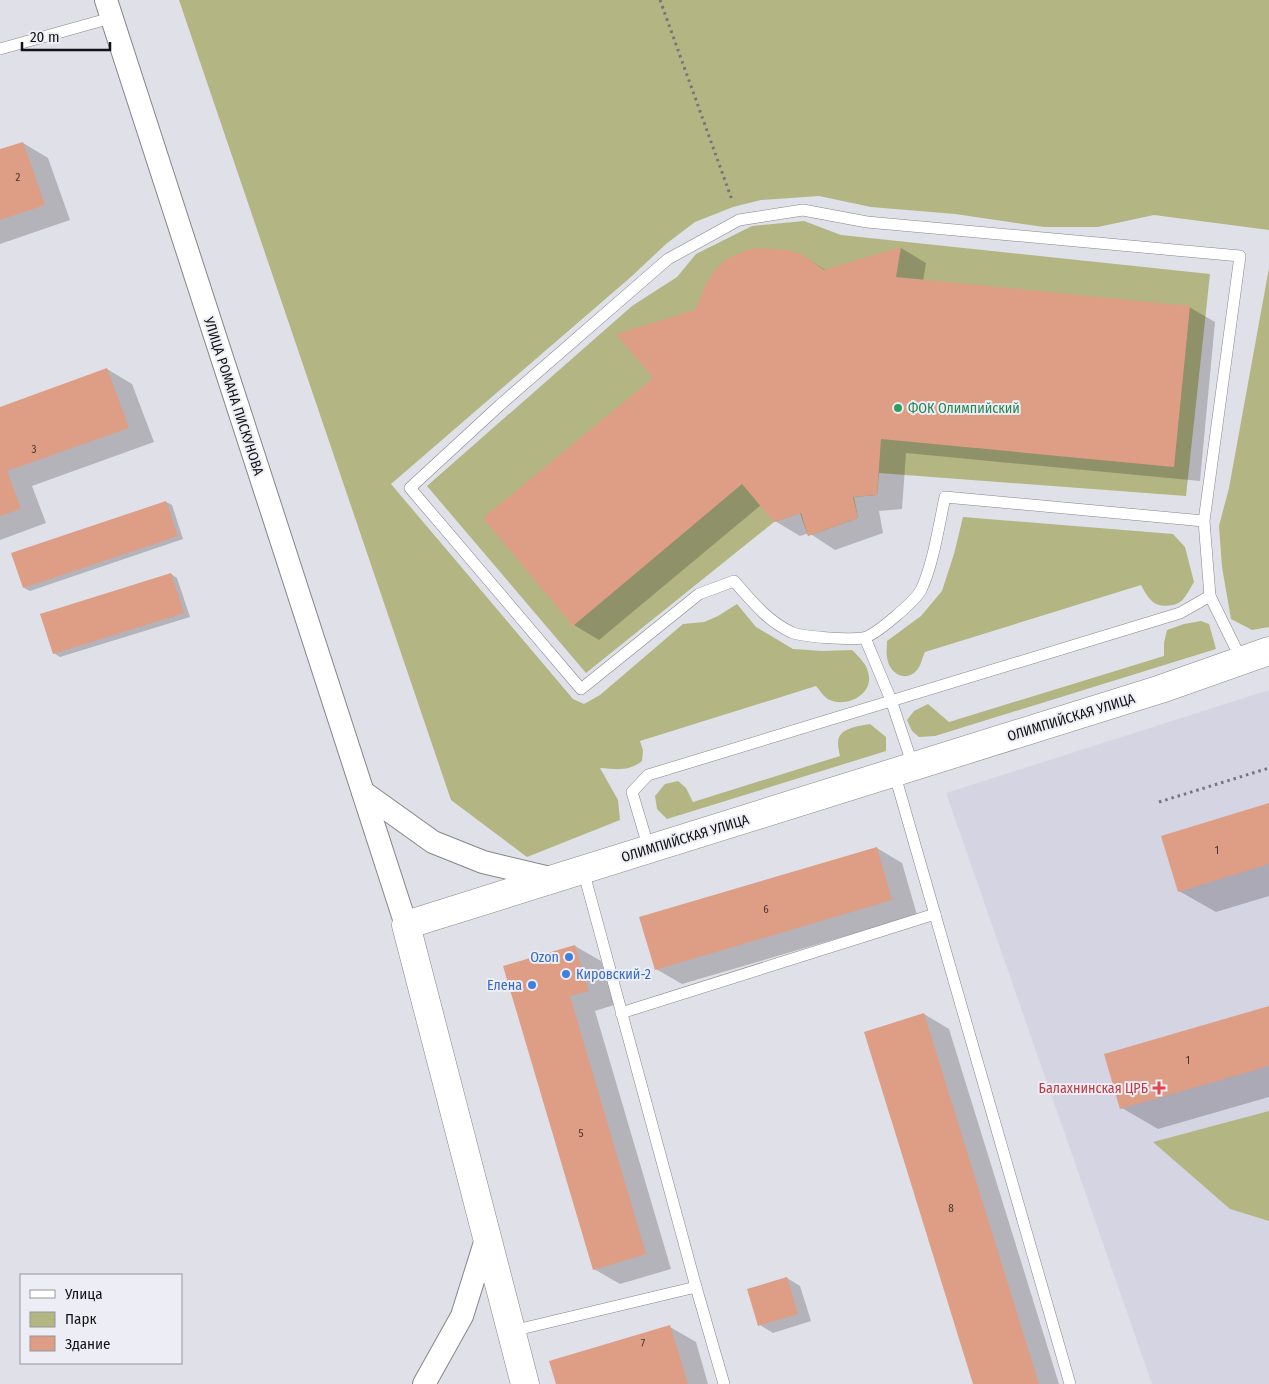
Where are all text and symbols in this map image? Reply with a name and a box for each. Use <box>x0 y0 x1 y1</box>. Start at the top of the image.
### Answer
scale bar <box>22 20 110 52</box>
text: 20 m <box>30 28 60 46</box>
house number: 2 <box>16 171 21 184</box>
street label: УЛИЦА РОМАНА ПИСКУНОВА <box>200 314 267 478</box>
place label: ФОК Олимпийский <box>908 400 1020 417</box>
marker: ФОК Олимпийский <box>892 402 904 414</box>
house number: 3 <box>32 443 37 456</box>
street label: ОЛИМПИЙСКАЯ УЛИЦА <box>1005 690 1138 745</box>
street label: ОЛИМПИЙСКАЯ УЛИЦА <box>619 811 752 866</box>
house number: 1 <box>1215 844 1219 857</box>
house number: 6 <box>763 903 769 916</box>
place label: Ozon <box>530 949 559 966</box>
marker: Ozon <box>563 951 575 963</box>
place label: Кировский-2 <box>576 966 651 983</box>
marker: Кировский-2 <box>560 968 572 980</box>
place label: Елена <box>487 977 522 994</box>
marker: Елена <box>526 979 538 991</box>
house number: 1 <box>1186 1054 1190 1067</box>
place label: Балахнинская ЦРБ <box>1039 1080 1148 1097</box>
marker: Балахнинская ЦРБ <box>1152 1081 1166 1095</box>
house number: 5 <box>578 1127 584 1140</box>
house number: 8 <box>948 1202 954 1215</box>
legend <box>20 1274 182 1364</box>
text: Улица <box>64 1285 103 1303</box>
text: Парк <box>65 1310 96 1328</box>
text: Здание <box>65 1335 111 1353</box>
house number: 7 <box>641 1337 646 1350</box>

